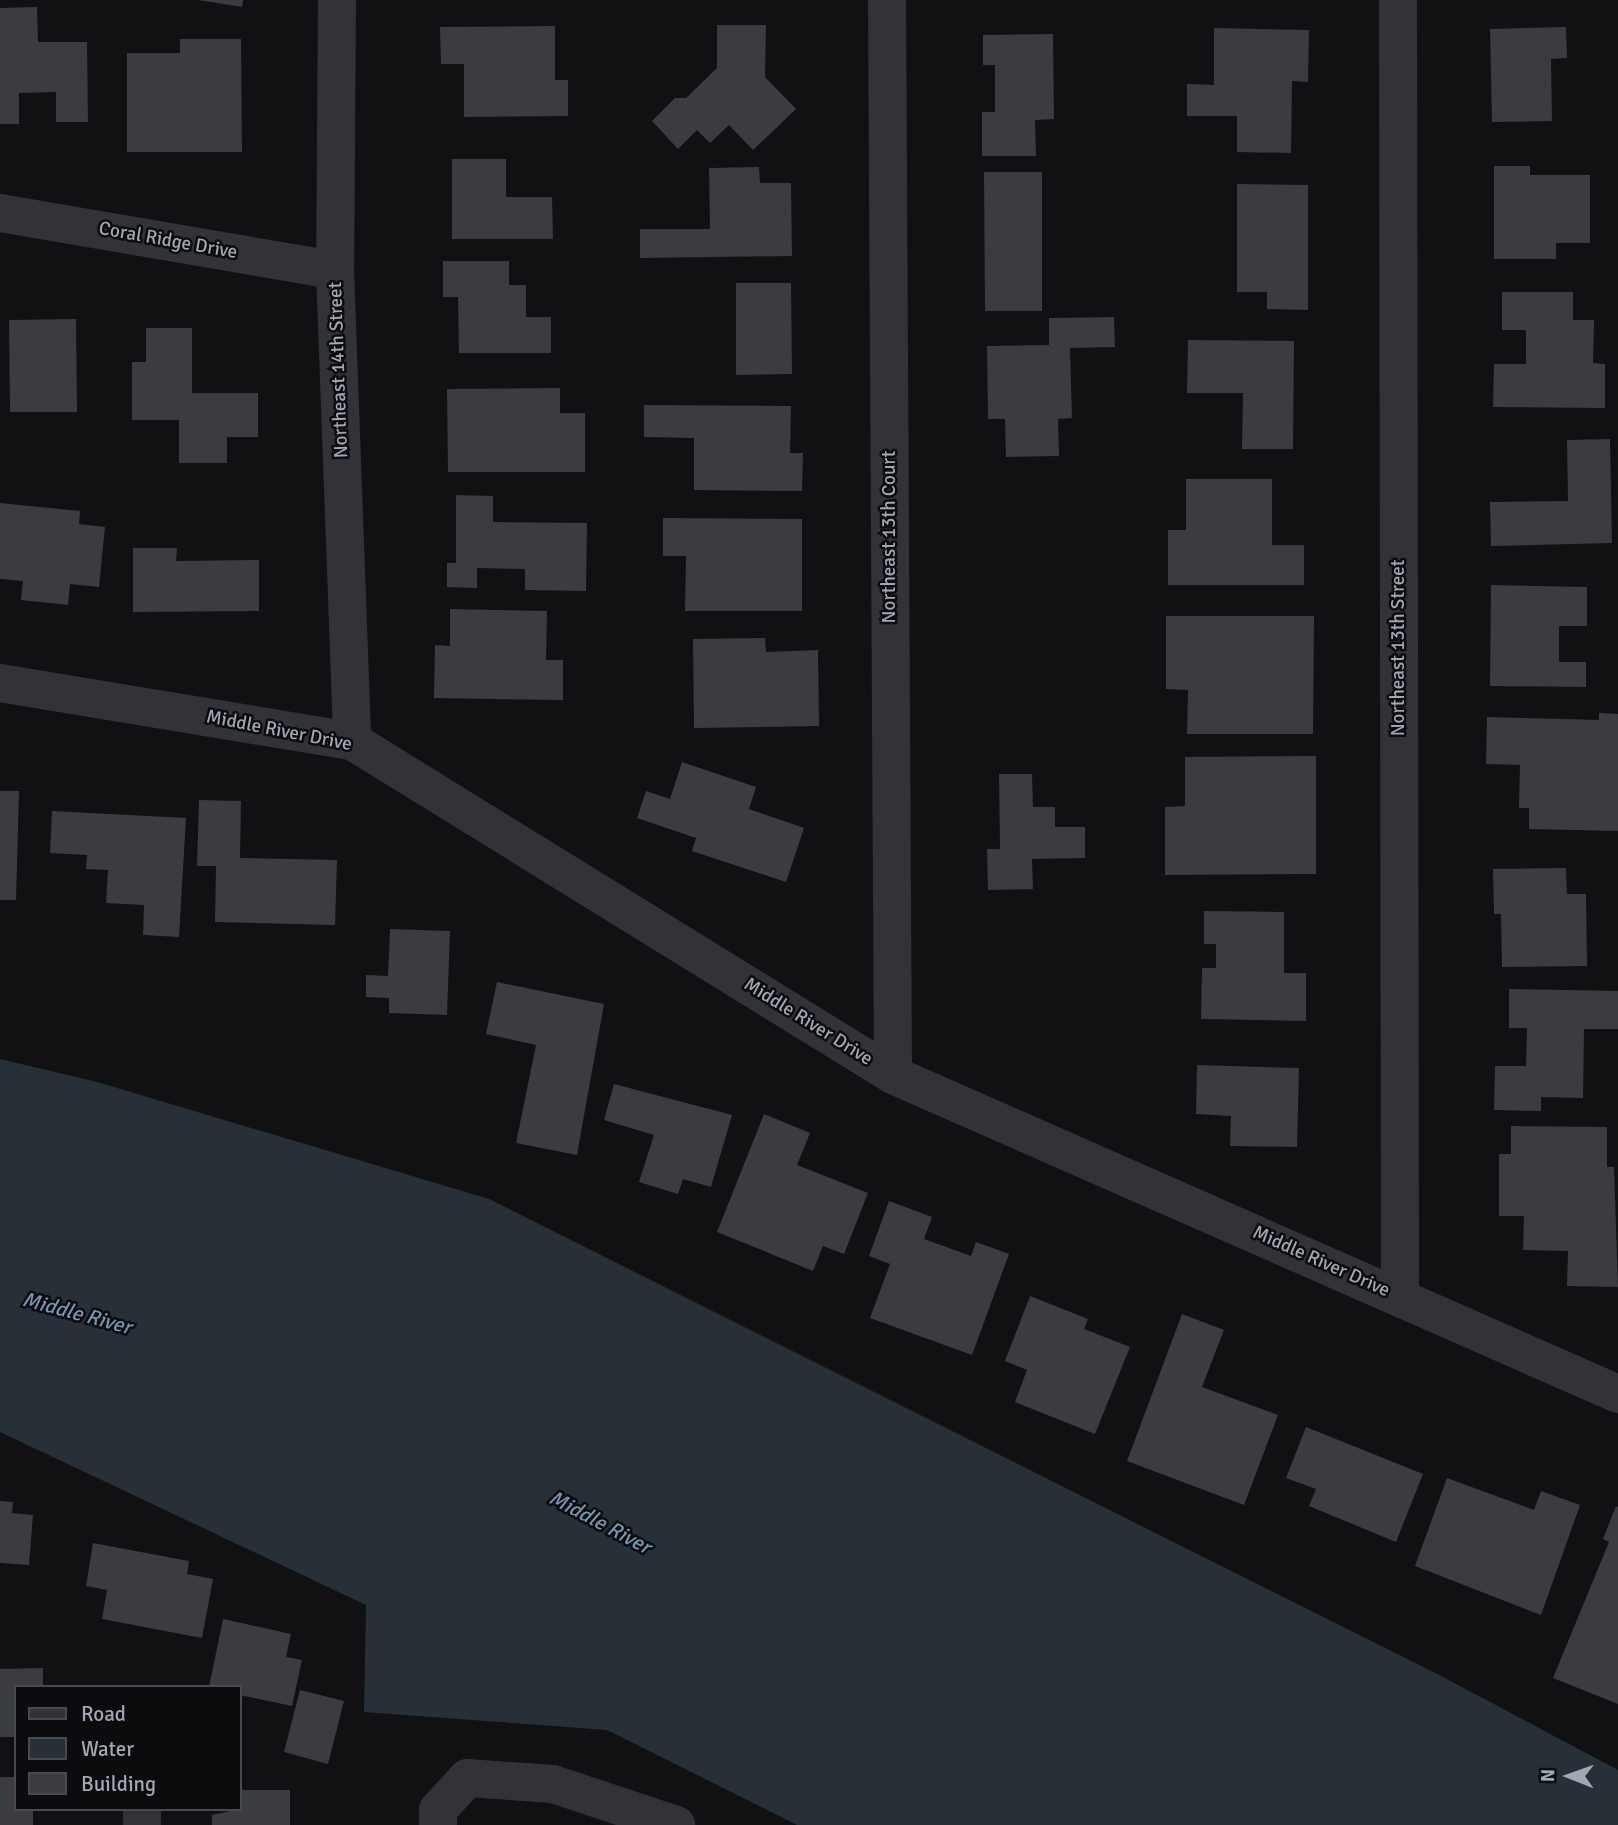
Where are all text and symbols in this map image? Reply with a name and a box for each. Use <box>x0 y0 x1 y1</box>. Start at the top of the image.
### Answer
street label: Coral Ridge Drive <box>97 218 239 264</box>
street label: Northeast 14th Street <box>325 281 353 459</box>
street label: Northeast 13th Court <box>879 451 901 623</box>
street label: Northeast 13th Street <box>1388 560 1410 736</box>
street label: Middle River Drive <box>204 706 354 756</box>
street label: Middle River Drive <box>739 973 877 1071</box>
street label: Middle River Drive <box>1249 1222 1393 1302</box>
water label: Middle River <box>20 1286 134 1340</box>
water label: Middle River <box>545 1485 655 1559</box>
legend <box>14 1685 242 1811</box>
text: Road <box>81 1701 126 1727</box>
text: Water <box>81 1736 134 1762</box>
north arrow <box>1534 1741 1604 1811</box>
text: N <box>1536 1769 1560 1782</box>
text: Building <box>81 1771 156 1797</box>

